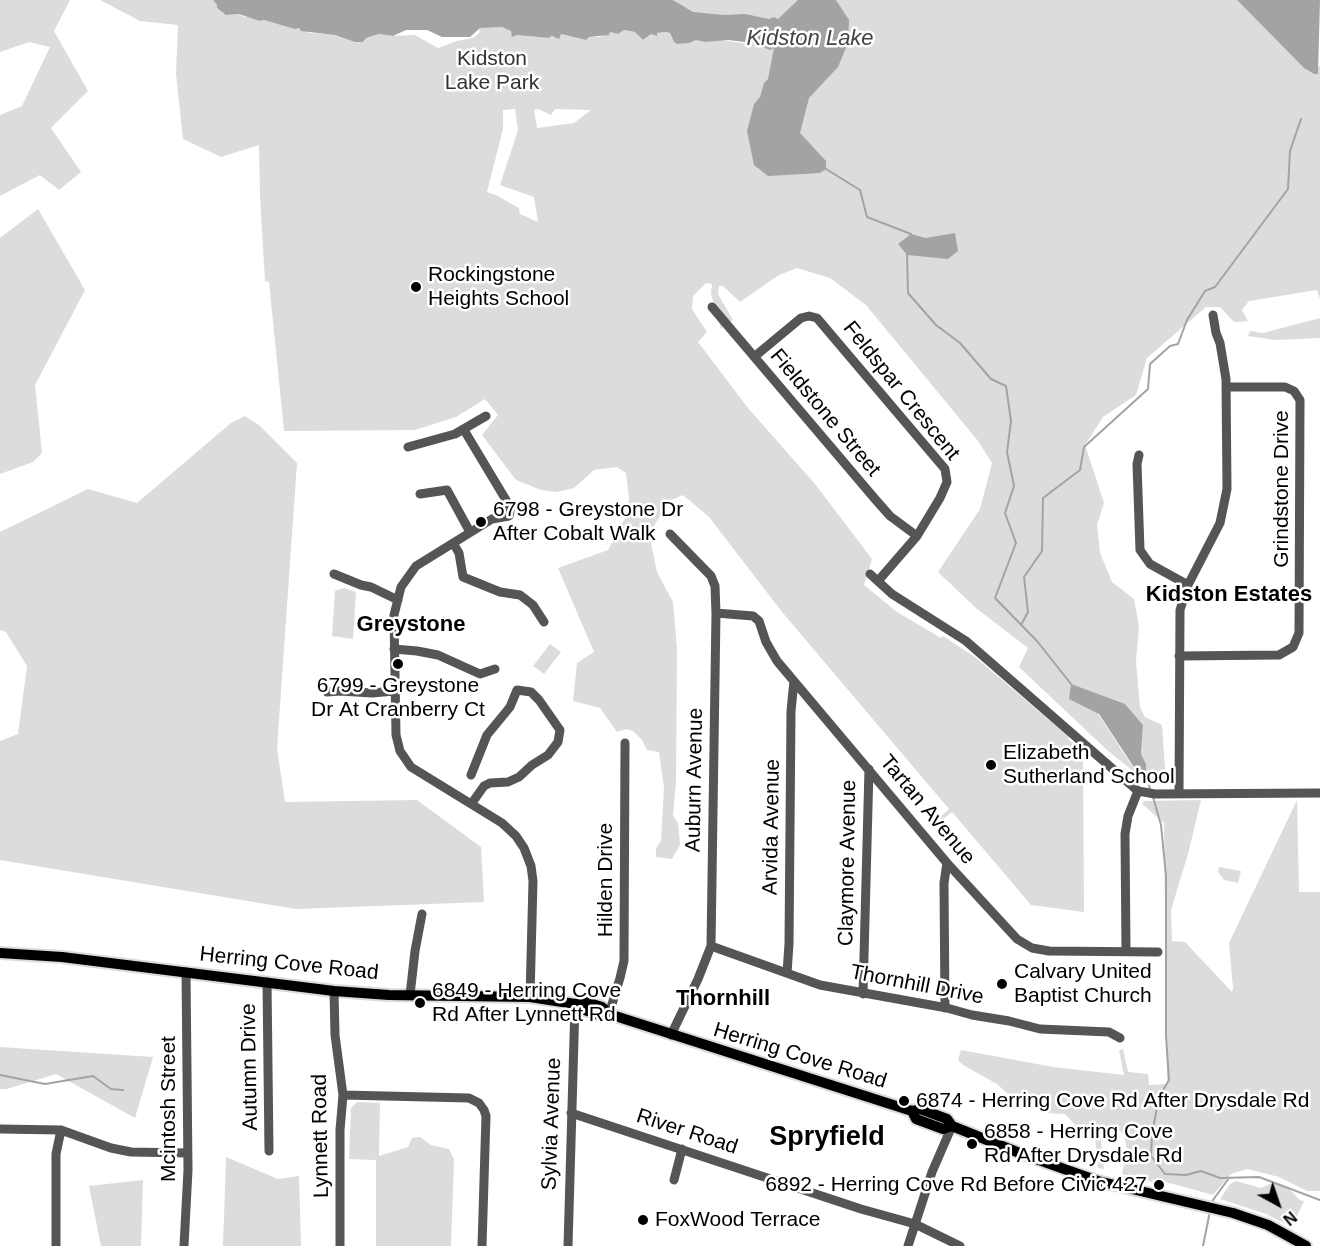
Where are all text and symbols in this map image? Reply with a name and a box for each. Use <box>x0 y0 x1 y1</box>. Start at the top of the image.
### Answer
water label: Kidston Lake <box>746 26 874 52</box>
park label: Kidston Lake Park <box>445 46 539 96</box>
place label: Rockingstone Heights School <box>428 262 569 312</box>
marker: Rockingstone Heights School <box>409 280 423 294</box>
street label: Feldspar Crescent <box>837 316 965 466</box>
street label: Fieldstone Street <box>764 344 886 482</box>
street label: Grindstone Drive <box>1269 410 1295 568</box>
place label: 6798 - Greystone Dr After Cobalt Walk <box>493 497 683 547</box>
marker: 6798 - Greystone Dr After Cobalt Walk <box>474 515 488 529</box>
district label: Kidston Estates <box>1146 582 1312 608</box>
district label: Greystone <box>357 612 465 638</box>
marker: 6799 - Greystone Dr At Cranberry Ct <box>391 657 405 671</box>
place label: 6799 - Greystone Dr At Cranberry Ct <box>311 673 485 723</box>
street label: Auburn Avenue <box>681 708 709 852</box>
place label: Elizabeth Sutherland School <box>1003 740 1175 790</box>
street label: Tartan Avenue <box>874 750 980 870</box>
marker: Elizabeth Sutherland School <box>984 758 998 772</box>
street label: Arvida Avenue <box>758 759 786 895</box>
street label: Claymore Avenue <box>834 780 862 946</box>
street label: Hilden Drive <box>593 823 619 937</box>
street label: Herring Cove Road <box>198 942 380 986</box>
place label: Calvary United Baptist Church <box>1014 959 1152 1009</box>
street label: Thornhill Drive <box>848 960 986 1010</box>
marker: Calvary United Baptist Church <box>995 977 1009 991</box>
place label: 6849 - Herring Cove Rd After Lynnett Rd <box>432 978 621 1028</box>
district label: Thornhill <box>676 986 770 1012</box>
marker: 6849 - Herring Cove Rd After Lynnett Rd <box>413 996 427 1010</box>
street label: Autumn Drive <box>236 1003 264 1131</box>
street label: Herring Cove Road <box>710 1018 890 1094</box>
street label: Mcintosh Street <box>156 1036 182 1182</box>
street label: Sylvia Avenue <box>537 1057 567 1191</box>
street label: Lynnett Road <box>307 1074 335 1198</box>
place label: 6874 - Herring Cove Rd After Drysdale Rd <box>916 1088 1309 1114</box>
marker: 6874 - Herring Cove Rd After Drysdale Rd <box>897 1094 911 1108</box>
street label: River Road <box>633 1104 741 1160</box>
place label: 6858 - Herring Cove Rd After Drysdale Rd <box>984 1119 1182 1169</box>
district label: Spryfield <box>769 1122 885 1154</box>
marker: 6858 - Herring Cove Rd After Drysdale Rd <box>965 1137 979 1151</box>
place label: 6892 - Herring Cove Rd Before Civic 427 <box>765 1172 1147 1198</box>
north arrow <box>1248 1174 1308 1234</box>
marker: 6892 - Herring Cove Rd Before Civic 427 <box>1152 1178 1166 1192</box>
place label: FoxWood Terrace <box>655 1207 820 1233</box>
text: N <box>1280 1208 1300 1228</box>
marker: FoxWood Terrace <box>636 1213 650 1227</box>

